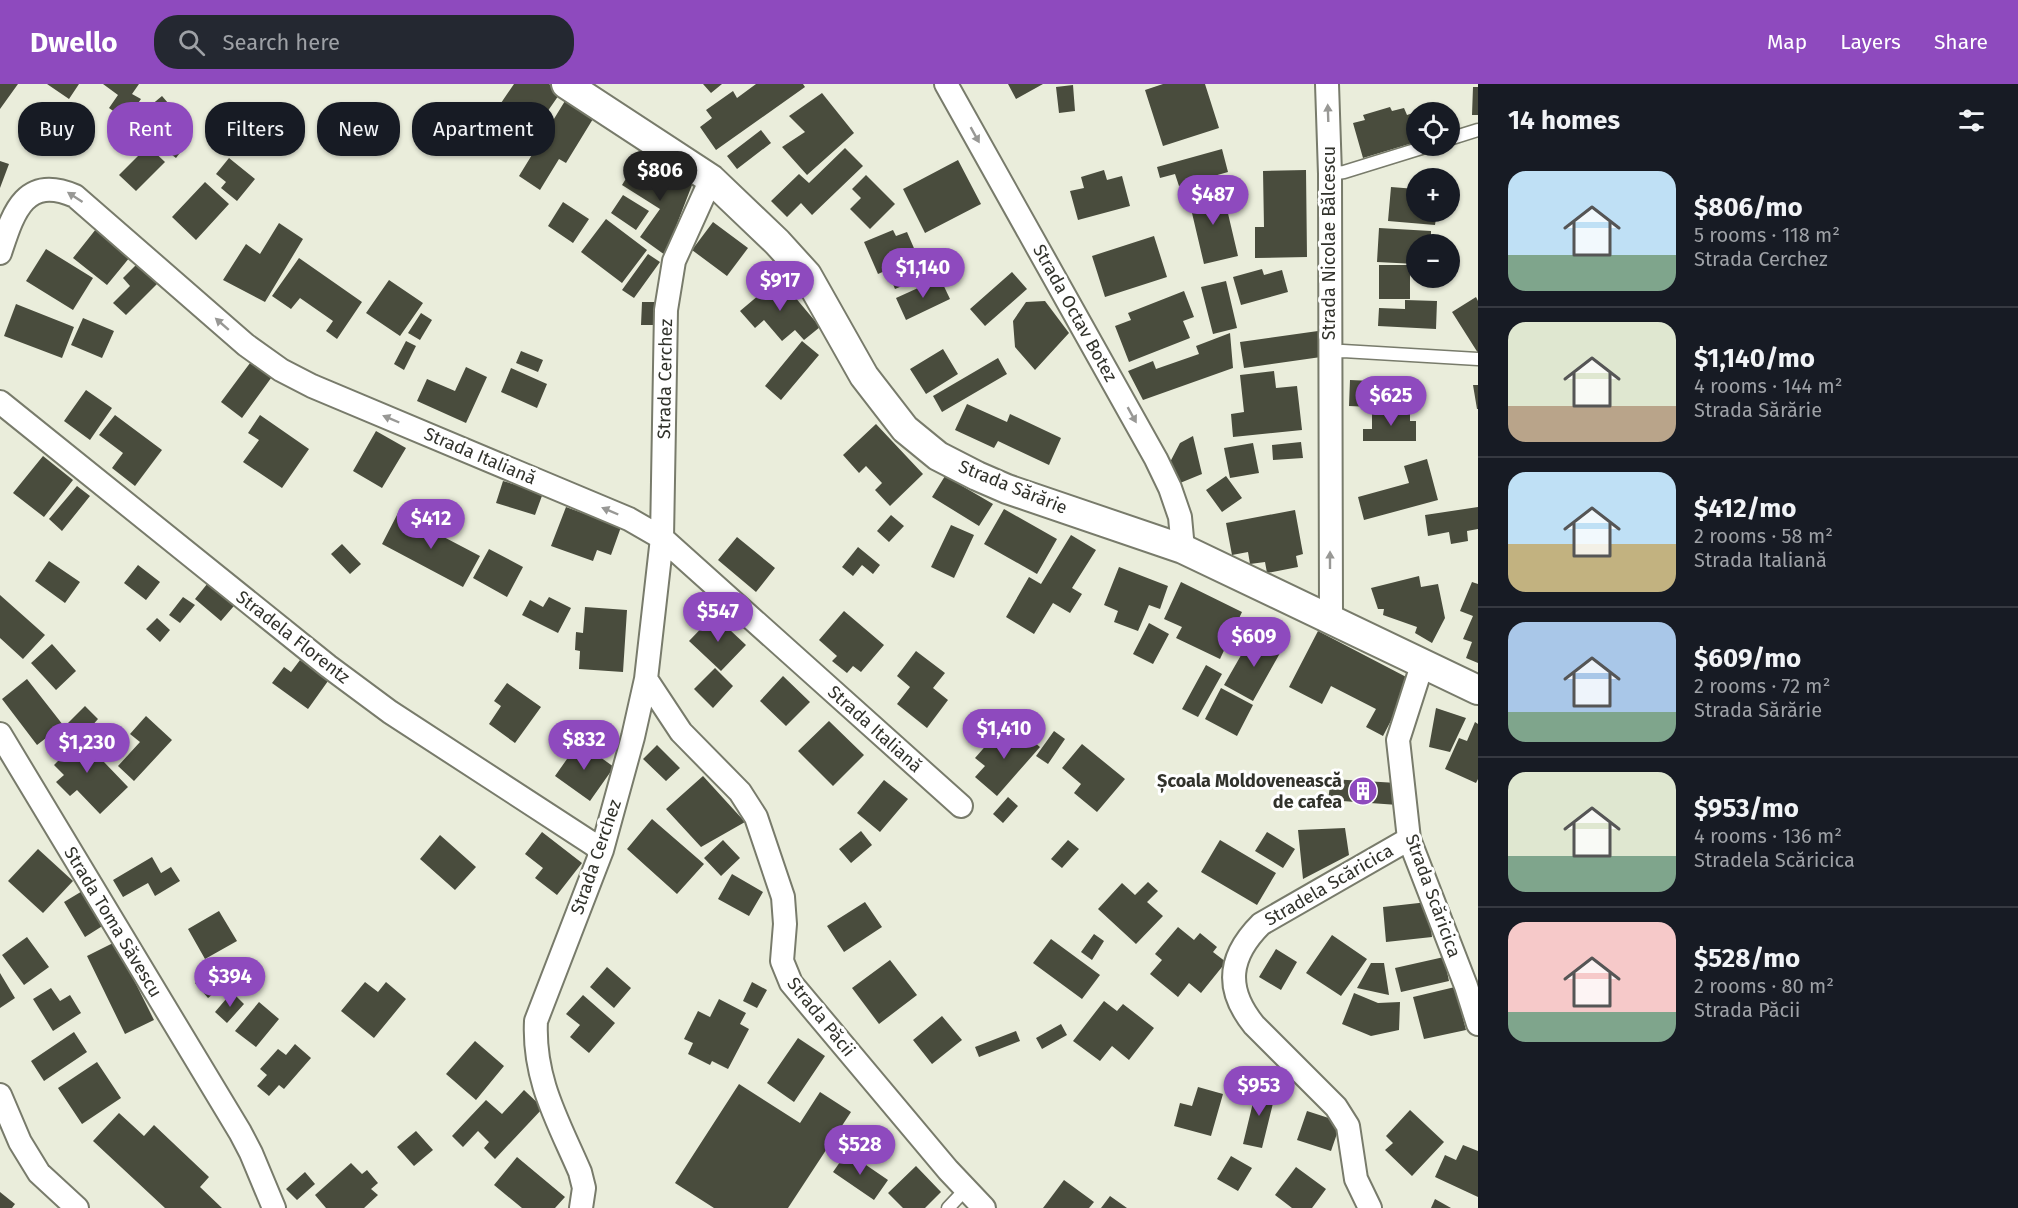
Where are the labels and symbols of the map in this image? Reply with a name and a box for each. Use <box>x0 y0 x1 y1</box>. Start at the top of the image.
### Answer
one-way arrow <box>1324 104 1333 123</box>
one-way arrow <box>970 127 980 144</box>
street label: Strada Nicolae Bălcescu <box>1318 146 1340 340</box>
pin: $806 <box>624 151 696 202</box>
pin: $487 <box>1177 175 1249 226</box>
one-way arrow <box>66 192 83 203</box>
street label: Strada Octav Botez <box>1028 241 1122 386</box>
pin: $1,140 <box>874 248 972 299</box>
pin: $917 <box>744 261 816 312</box>
one-way arrow <box>215 317 230 331</box>
street label: Strada Cerchez <box>653 318 677 439</box>
pin: $625 <box>1355 376 1427 427</box>
one-way arrow <box>1127 407 1137 424</box>
one-way arrow <box>382 414 400 424</box>
street label: Strada Italiană <box>421 423 539 489</box>
street label: Strada Sărărie <box>955 455 1071 519</box>
pin: $412 <box>395 499 467 550</box>
one-way arrow <box>600 506 618 516</box>
one-way arrow <box>1325 551 1335 570</box>
street label: Stradela Florentz <box>232 586 354 688</box>
pin: $547 <box>682 592 754 643</box>
pin: $609 <box>1218 617 1290 668</box>
street label: Strada Italiană <box>823 681 927 777</box>
pin: $1,410 <box>955 709 1053 760</box>
pin: $832 <box>548 720 620 771</box>
pin: $1,230 <box>38 723 136 774</box>
place label: Școala Moldovenească de cafea <box>1157 770 1342 813</box>
building icon: Școala Moldovenească de cafea <box>1347 775 1379 807</box>
street label: Strada Cerchez <box>566 796 626 917</box>
street label: Strada Scăricica <box>1400 831 1466 961</box>
street label: Stradela Scăricica <box>1261 839 1397 931</box>
street label: Strada Toma Săvescu <box>59 843 167 1001</box>
pin: $394 <box>194 957 266 1008</box>
street label: Strada Păcii <box>782 973 860 1061</box>
pin: $953 <box>1223 1066 1295 1117</box>
pin: $528 <box>824 1125 896 1176</box>

